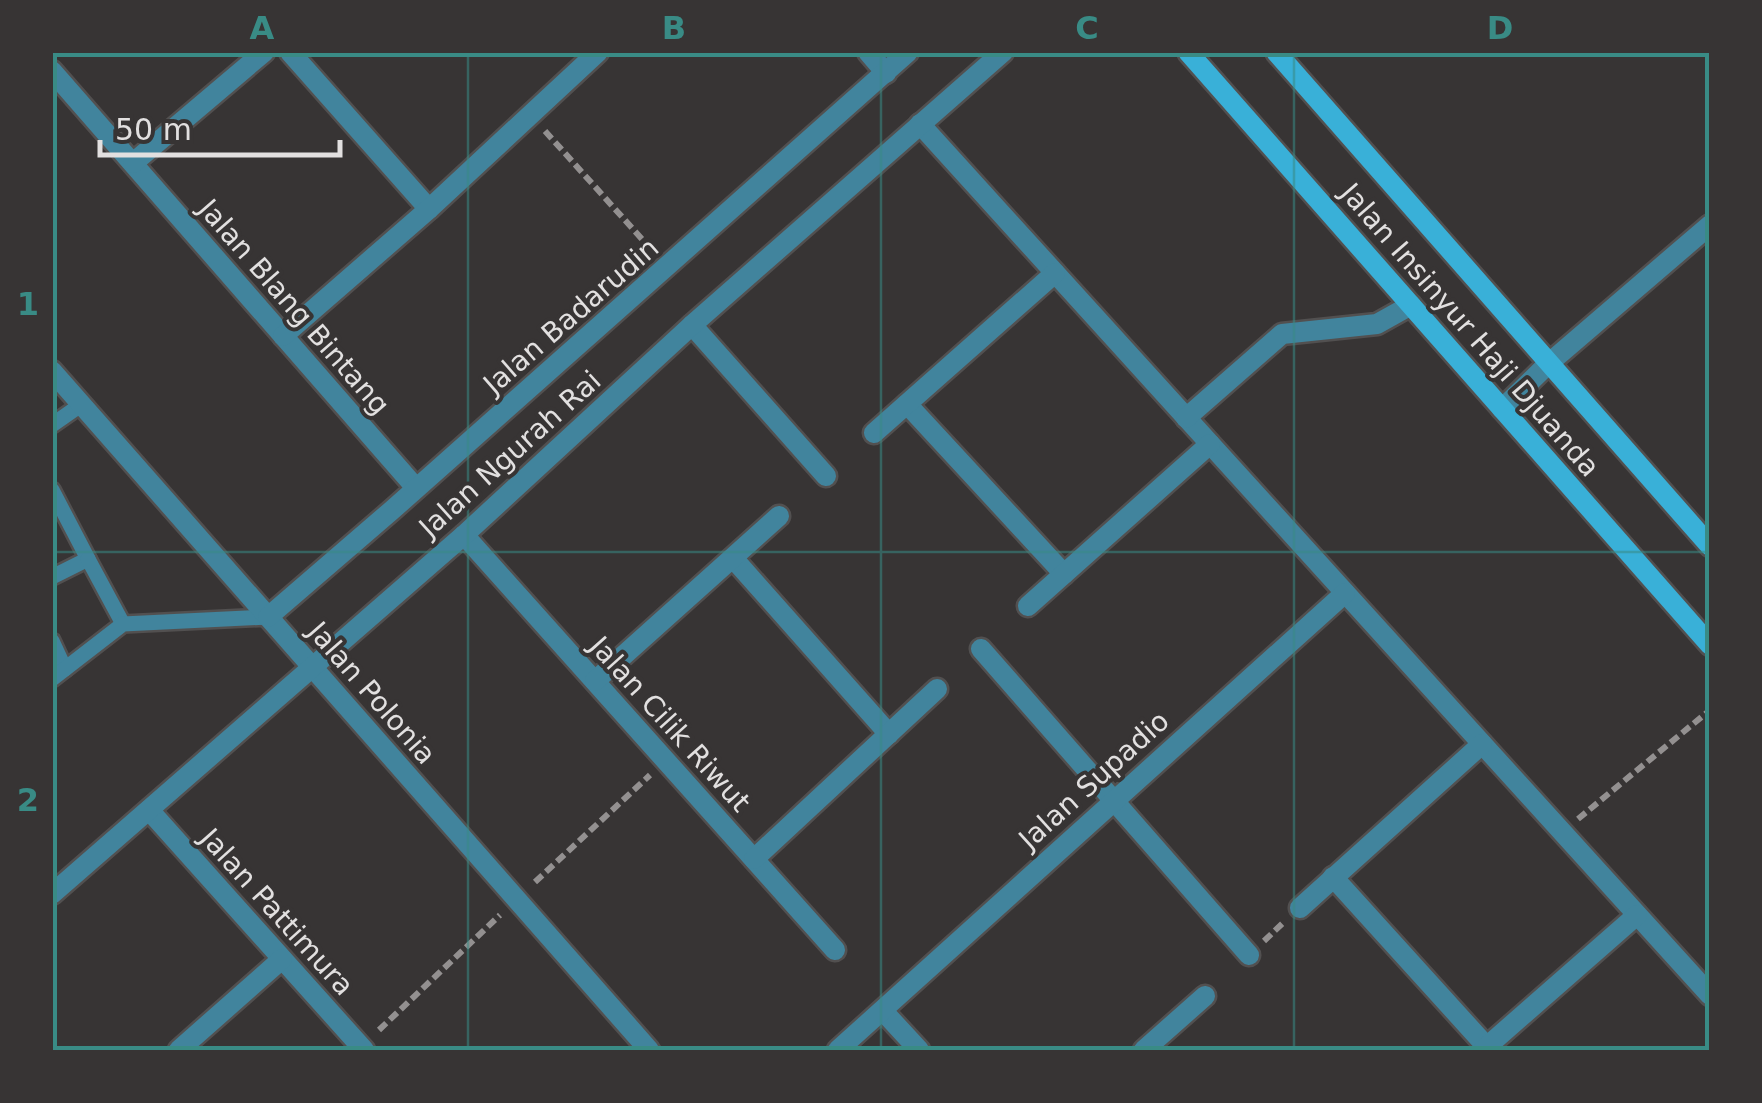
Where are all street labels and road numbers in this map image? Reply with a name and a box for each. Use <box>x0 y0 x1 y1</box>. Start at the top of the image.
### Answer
street label: Jalan Insinyur Haji Djuanda <box>1332 175 1606 483</box>
street label: Jalan Blang Bintang <box>190 191 396 421</box>
street label: Jalan Badarudin <box>475 231 665 402</box>
street label: Jalan Ngurah Rai <box>411 364 607 545</box>
street label: Jalan Polonia <box>300 614 443 771</box>
street label: Jalan Cilik Riwut <box>581 628 757 818</box>
street label: Jalan Supadio <box>1011 704 1176 857</box>
street label: Jalan Pattimura <box>192 820 361 1002</box>

